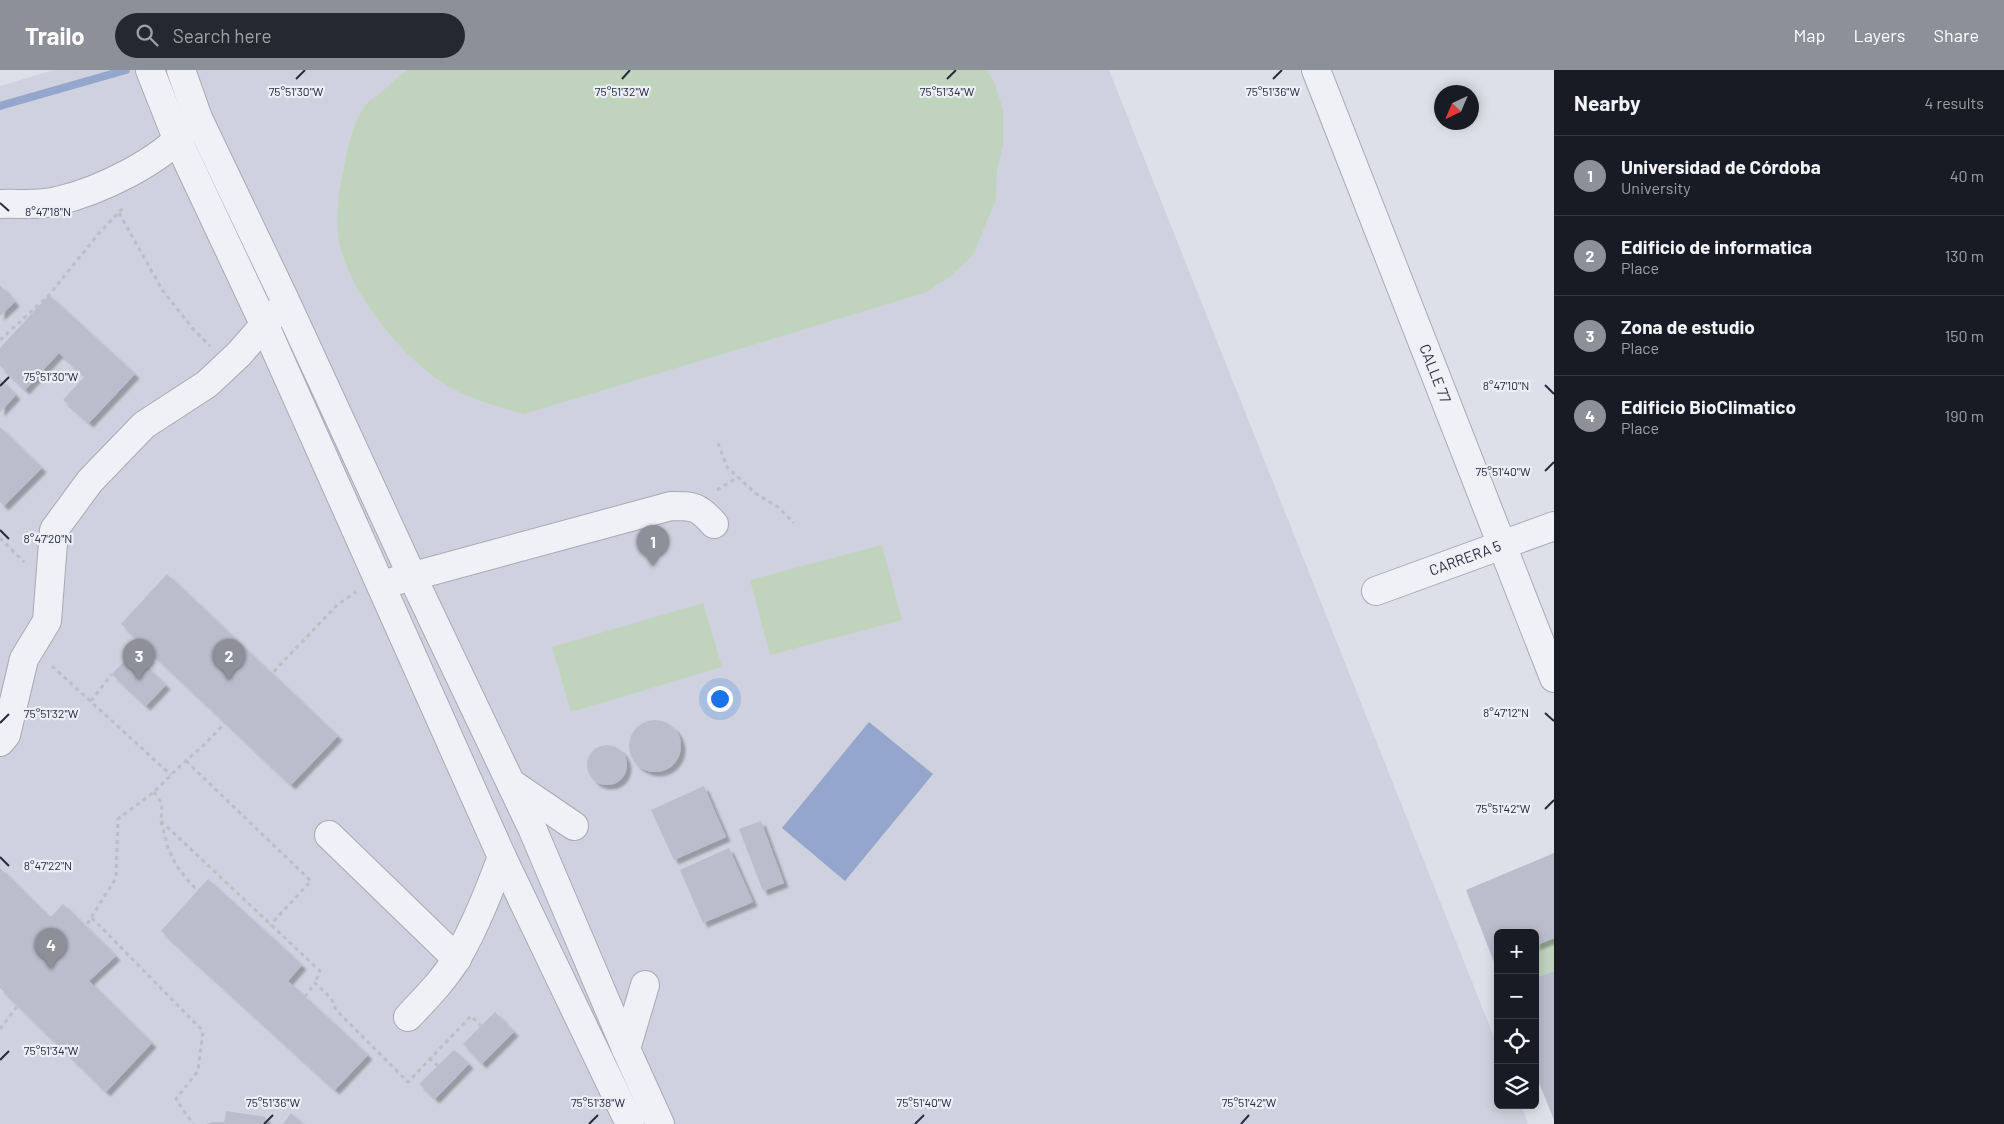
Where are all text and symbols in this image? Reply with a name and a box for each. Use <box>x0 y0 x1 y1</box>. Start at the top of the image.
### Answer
search box <box>115 13 465 58</box>
text: Trailo <box>25 21 85 50</box>
icon: search <box>133 21 161 49</box>
text: Search here <box>173 24 272 47</box>
text: Map <box>1793 24 1825 46</box>
text: Layers <box>1853 24 1906 46</box>
text: Share <box>1934 24 1979 46</box>
text: 75°51'30"W <box>269 84 324 98</box>
text: 75°51'32"W <box>595 84 650 98</box>
text: 75°51'34"W <box>920 84 975 98</box>
text: 75°51'36"W <box>1246 84 1301 98</box>
north arrow <box>1434 85 1479 130</box>
text: Nearby <box>1574 90 1640 115</box>
text: 4 results <box>1924 93 1984 112</box>
text: Universidad de Córdoba <box>1621 155 1821 178</box>
text: 1 <box>1587 166 1593 185</box>
text: 40 m <box>1950 166 1984 185</box>
text: University <box>1621 178 1691 197</box>
text: 8°47'18"N <box>25 204 71 218</box>
text: Edificio de informatica <box>1621 235 1812 258</box>
text: 2 <box>1586 246 1594 265</box>
text: 130 m <box>1945 246 1984 265</box>
text: Place <box>1621 258 1659 277</box>
text: Zona de estudio <box>1621 315 1755 338</box>
text: 3 <box>1586 326 1594 345</box>
text: 150 m <box>1945 326 1984 345</box>
text: Place <box>1621 338 1659 357</box>
street label: CALLE 77 <box>1416 341 1455 405</box>
text: 75°51'30"W <box>24 369 79 383</box>
text: 8°47'10"N <box>1483 378 1529 392</box>
text: Edificio BioClimatico <box>1621 395 1796 418</box>
text: 4 <box>1585 406 1595 425</box>
text: 190 m <box>1945 406 1984 425</box>
text: Place <box>1621 418 1659 437</box>
text: 75°51'40"W <box>1475 464 1531 478</box>
pin: 1 <box>637 525 669 566</box>
text: 8°47'20"N <box>24 531 72 545</box>
street label: CARRERA 5 <box>1426 536 1503 579</box>
pin: 3 <box>123 639 155 680</box>
pin: 2 <box>213 639 245 680</box>
your location <box>707 686 733 712</box>
text: 8°47'12"N <box>1483 705 1529 719</box>
text: 75°51'32"W <box>24 706 79 720</box>
text: 75°51'42"W <box>1476 801 1531 815</box>
text: 8°47'22"N <box>24 858 72 872</box>
pin: 4 <box>35 928 67 969</box>
map controls <box>1494 929 1539 1109</box>
button: + <box>1494 929 1539 974</box>
button: − <box>1494 974 1539 1019</box>
button: locate <box>1494 1019 1539 1064</box>
text: 75°51'34"W <box>24 1043 79 1057</box>
button: layers <box>1494 1064 1539 1109</box>
text: 75°51'36"W <box>246 1095 301 1109</box>
text: 75°51'38"W <box>571 1095 626 1109</box>
text: 75°51'40"W <box>896 1095 952 1109</box>
text: 75°51'42"W <box>1222 1095 1277 1109</box>

